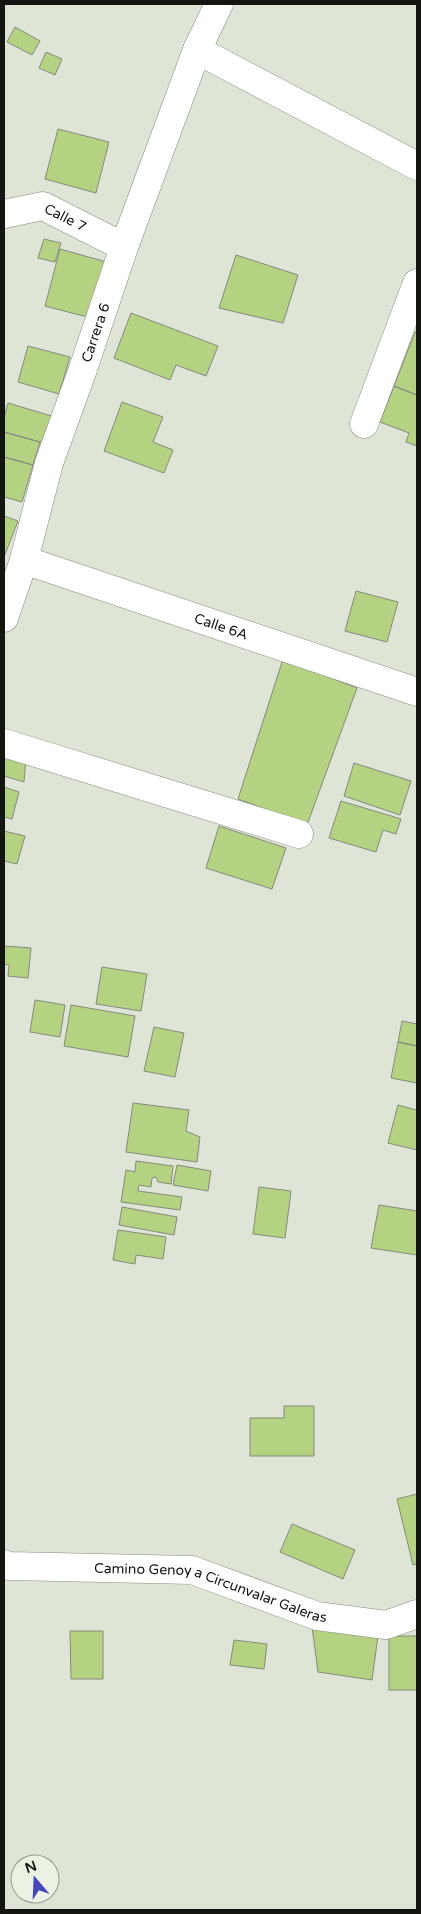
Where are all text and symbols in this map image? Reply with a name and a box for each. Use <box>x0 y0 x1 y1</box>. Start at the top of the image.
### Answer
street label: Calle 7 <box>41 200 89 236</box>
street label: Carrera 6 <box>78 300 114 365</box>
street label: Calle 6A <box>192 610 250 644</box>
street label: Camino Genoy a Circunvalar Galeras <box>94 1560 328 1626</box>
north arrow <box>10 1854 60 1904</box>
text: N <box>23 1857 39 1877</box>

